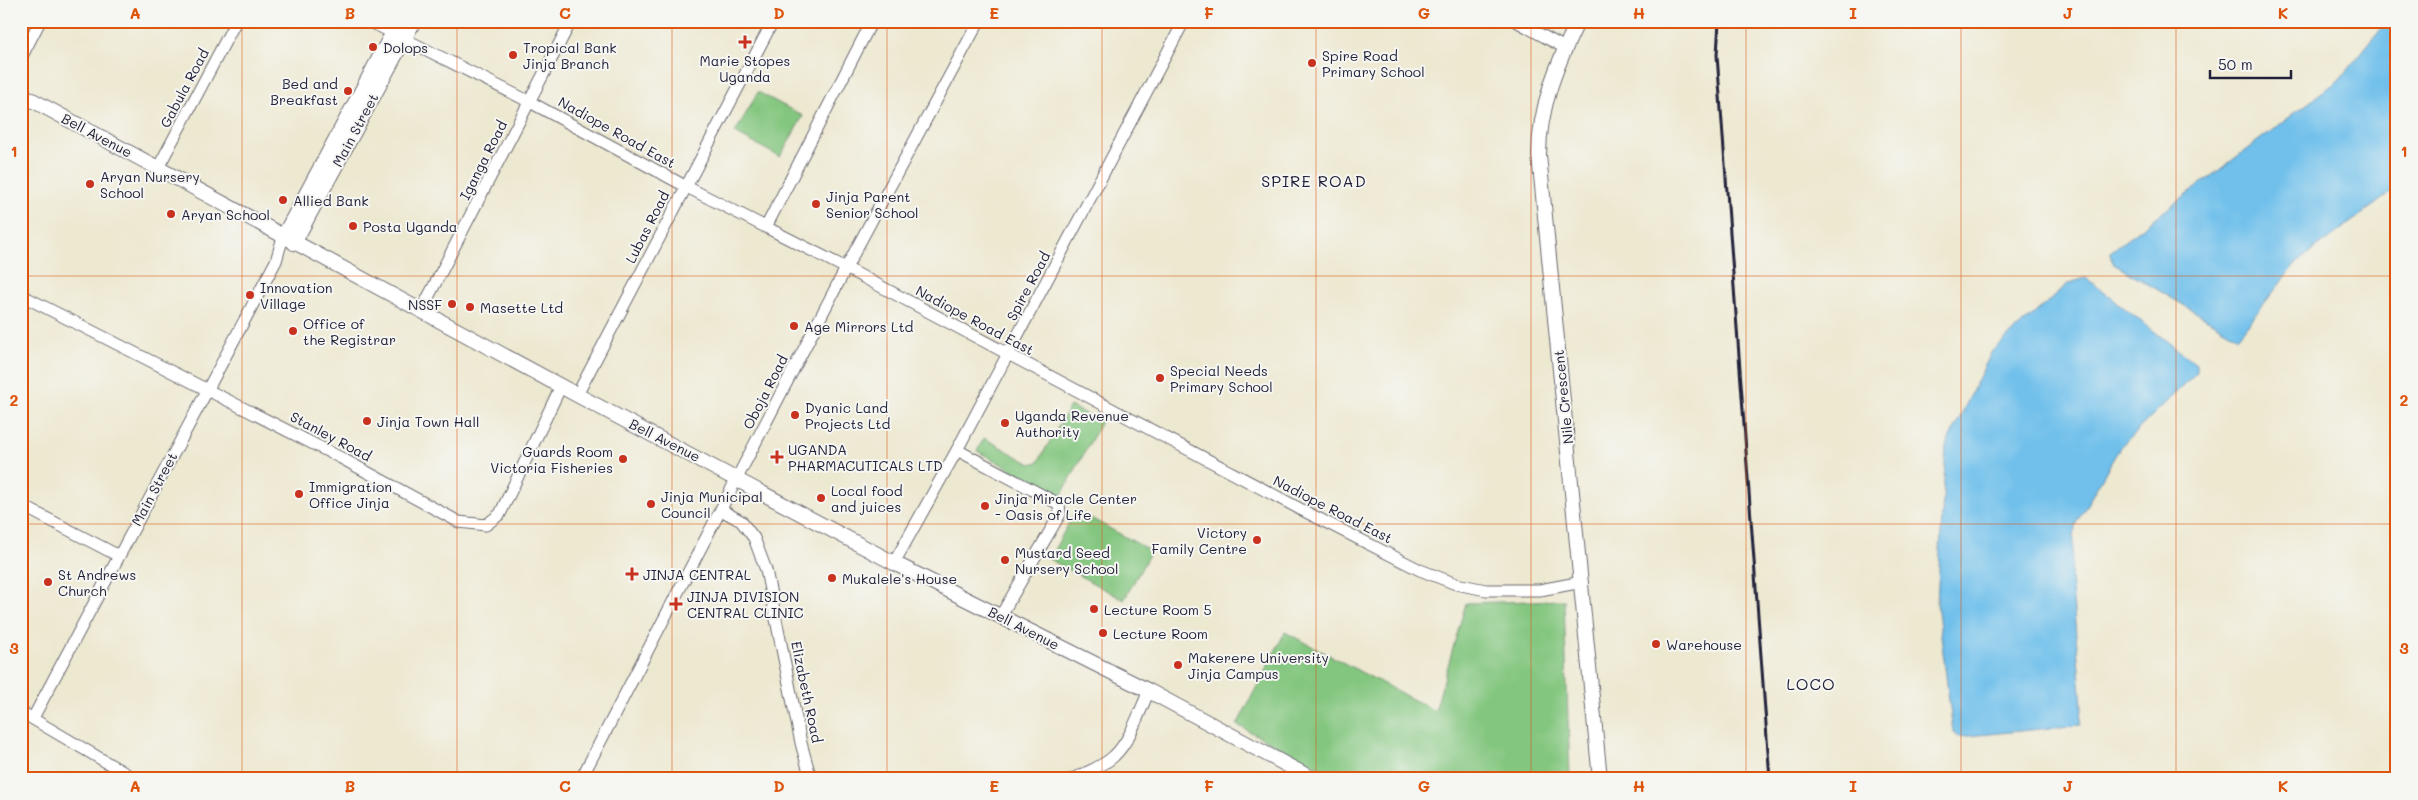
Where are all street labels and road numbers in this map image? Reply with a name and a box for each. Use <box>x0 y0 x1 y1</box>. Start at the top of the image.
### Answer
street label: Gabula Road <box>155 45 213 131</box>
street label: Main Street <box>328 90 382 170</box>
street label: Nadiope Road East <box>555 92 679 172</box>
street label: Bell Avenue <box>58 108 136 162</box>
street label: Iganga Road <box>455 117 511 203</box>
street label: Lubas Road <box>621 187 673 266</box>
street label: Spire Road <box>1002 248 1054 324</box>
street label: Nadiope Road East <box>913 281 1037 359</box>
street label: Nile Crescent <box>1549 349 1577 445</box>
street label: Oboja Road <box>738 351 792 432</box>
street label: Stanley Road <box>287 407 375 465</box>
street label: Bell Avenue <box>626 414 704 466</box>
street label: Main Street <box>127 449 181 529</box>
street label: Nadiope Road East <box>1270 471 1396 547</box>
street label: Bell Avenue <box>985 602 1063 654</box>
street label: Elizabeth Road <box>787 639 827 745</box>

